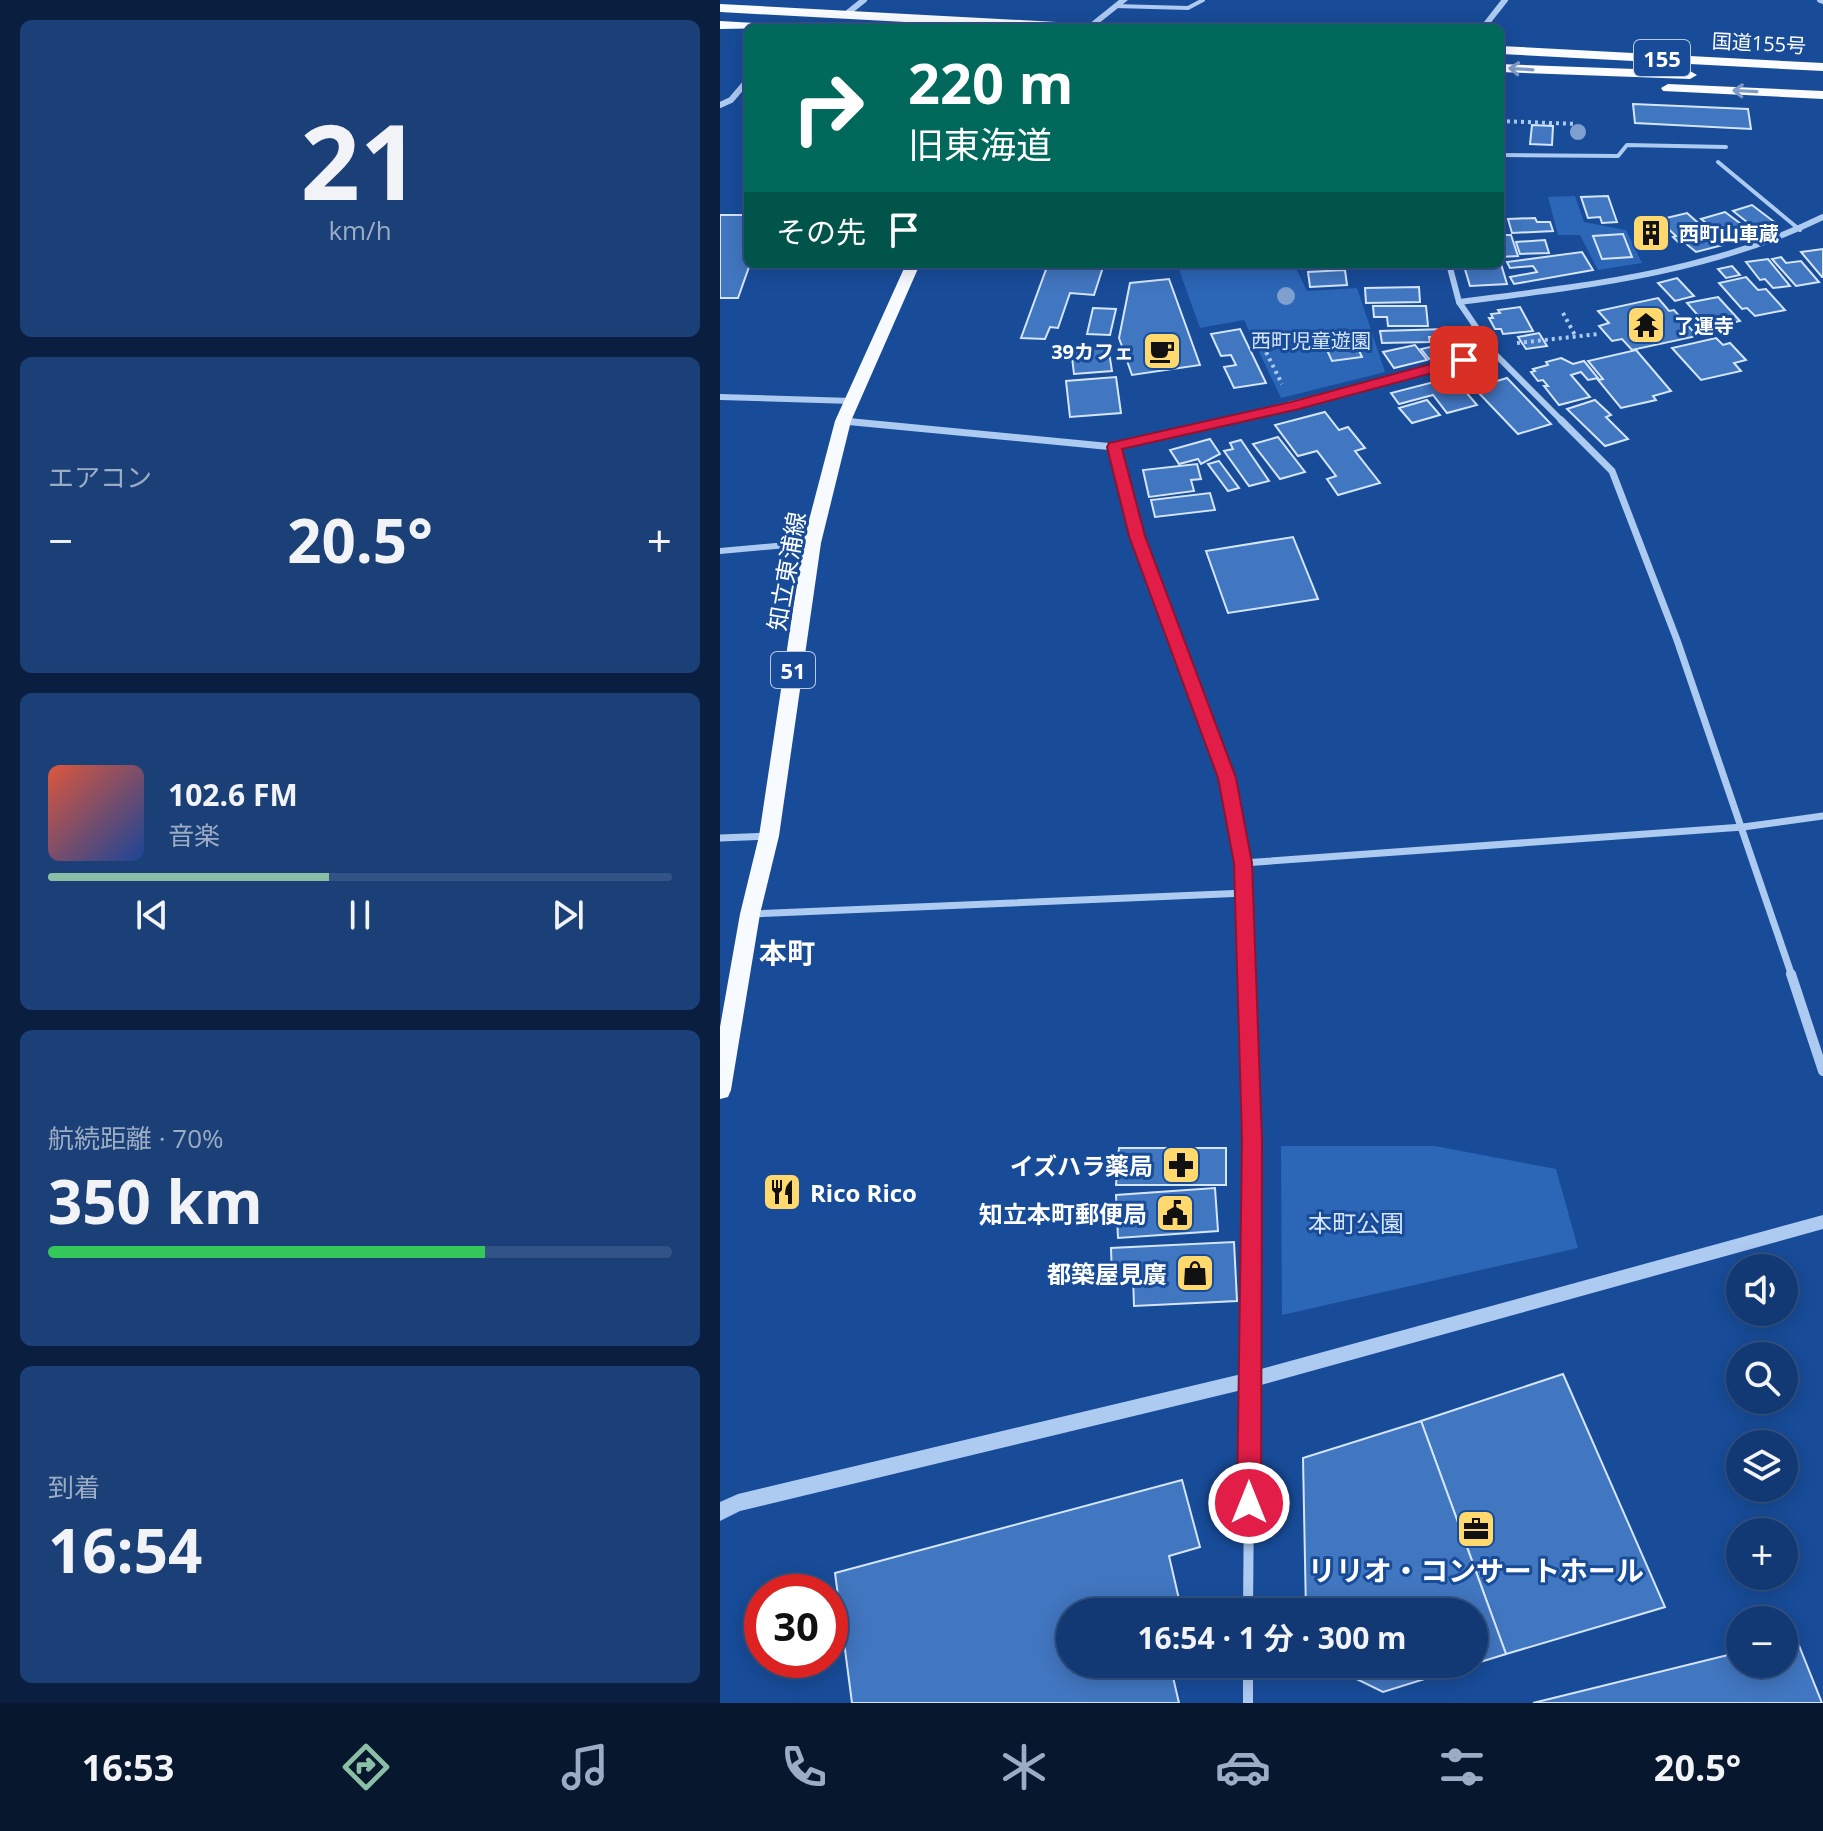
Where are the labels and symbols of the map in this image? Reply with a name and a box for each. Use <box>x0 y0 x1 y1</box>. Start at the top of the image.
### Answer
street label: 国道155号 <box>1711 27 1807 59</box>
road number: 155 <box>1634 40 1690 76</box>
one-way arrow <box>1508 61 1535 76</box>
one-way arrow <box>1732 84 1759 99</box>
building icon: 西町山車蔵 <box>1630 212 1672 254</box>
place label: 西町山車蔵 <box>1679 220 1779 247</box>
temple icon: 了運寺 <box>1625 304 1667 346</box>
place label: 了運寺 <box>1674 312 1734 339</box>
pin <box>1430 326 1498 394</box>
park label: 西町児童遊園 <box>1251 327 1371 354</box>
cafe icon: 39カフェ <box>1141 330 1183 372</box>
place label: 39カフェ <box>1051 338 1134 365</box>
street label: 知立東浦線 <box>759 509 813 633</box>
road number: 51 <box>771 652 815 688</box>
district label: 本町 <box>759 933 815 971</box>
pharmacy icon: イズハラ薬局 <box>1160 1144 1202 1186</box>
place label: イズハラ薬局 <box>1010 1149 1153 1182</box>
restaurant icon: Rico Rico <box>761 1171 803 1213</box>
place label: Rico Rico <box>810 1176 917 1209</box>
public building icon: 知立本町郵便局 <box>1154 1192 1196 1234</box>
place label: 知立本町郵便局 <box>979 1197 1147 1230</box>
park label: 本町公園 <box>1308 1206 1404 1239</box>
shop icon: 都築屋見廣 <box>1174 1252 1216 1294</box>
place label: 都築屋見廣 <box>1047 1257 1167 1290</box>
position arrow <box>1207 1461 1291 1545</box>
office icon: リリオ・コンサートホール <box>1455 1508 1497 1550</box>
place label: リリオ・コンサートホール <box>1308 1551 1644 1589</box>
speed limit sign: 30 <box>744 1574 848 1678</box>

